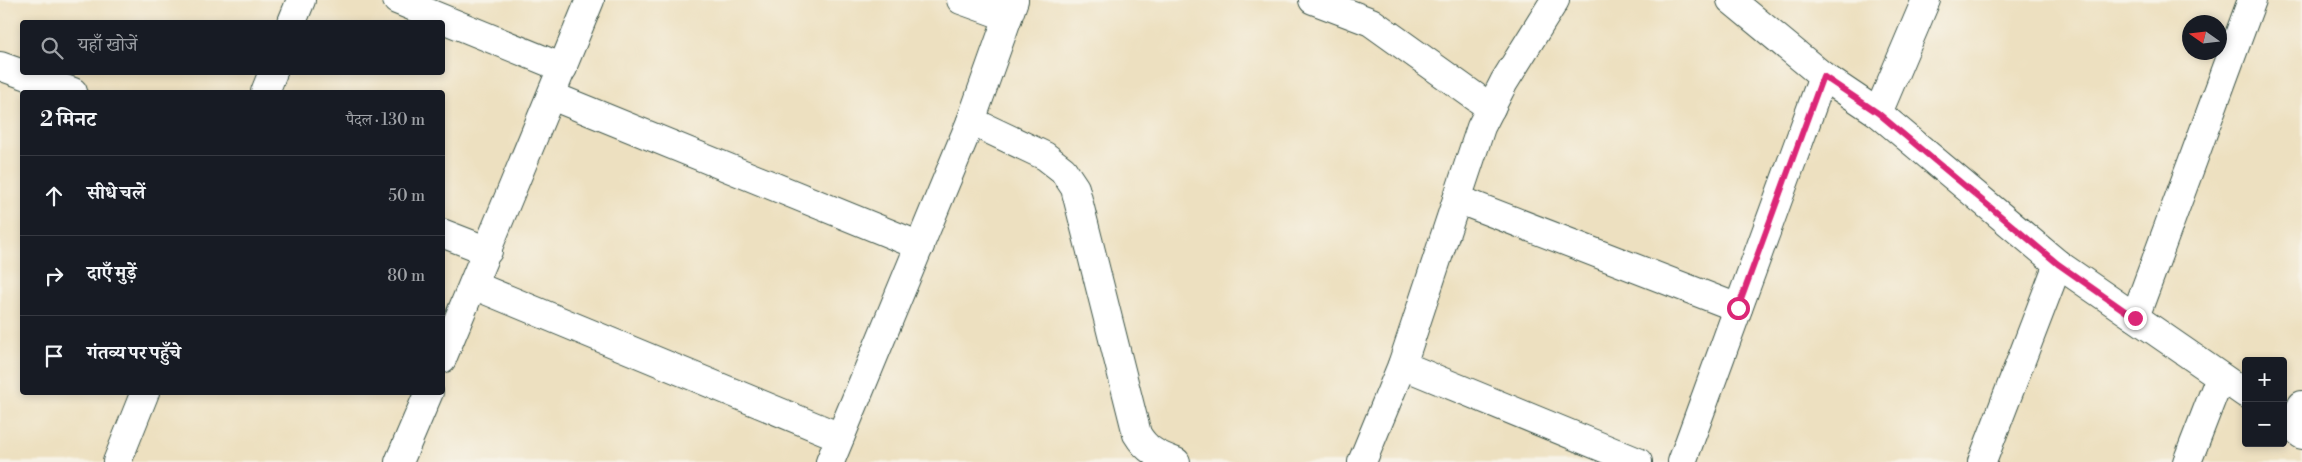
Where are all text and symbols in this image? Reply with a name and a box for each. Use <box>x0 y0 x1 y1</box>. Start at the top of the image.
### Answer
north arrow <box>2182 15 2227 60</box>
search box <box>20 20 445 75</box>
text: यहाँ खोजें <box>78 33 138 57</box>
icon: search <box>38 34 66 62</box>
text: 2 मिनट <box>40 107 96 133</box>
text: पैदल · 130 m <box>346 110 425 130</box>
text: सीधे चलें <box>87 181 145 205</box>
icon: ahead <box>40 182 68 210</box>
text: 50 m <box>388 186 425 206</box>
text: दाएँ मुड़ें <box>87 261 137 285</box>
icon: right <box>40 262 68 290</box>
text: 80 m <box>387 266 425 286</box>
route start <box>1727 297 1750 320</box>
route end <box>2124 307 2147 330</box>
text: गंतव्य पर पहुँचे <box>87 341 181 365</box>
icon: arrive <box>40 342 68 370</box>
map controls <box>2242 357 2287 447</box>
button: + <box>2242 357 2287 402</box>
button: − <box>2242 402 2287 447</box>

